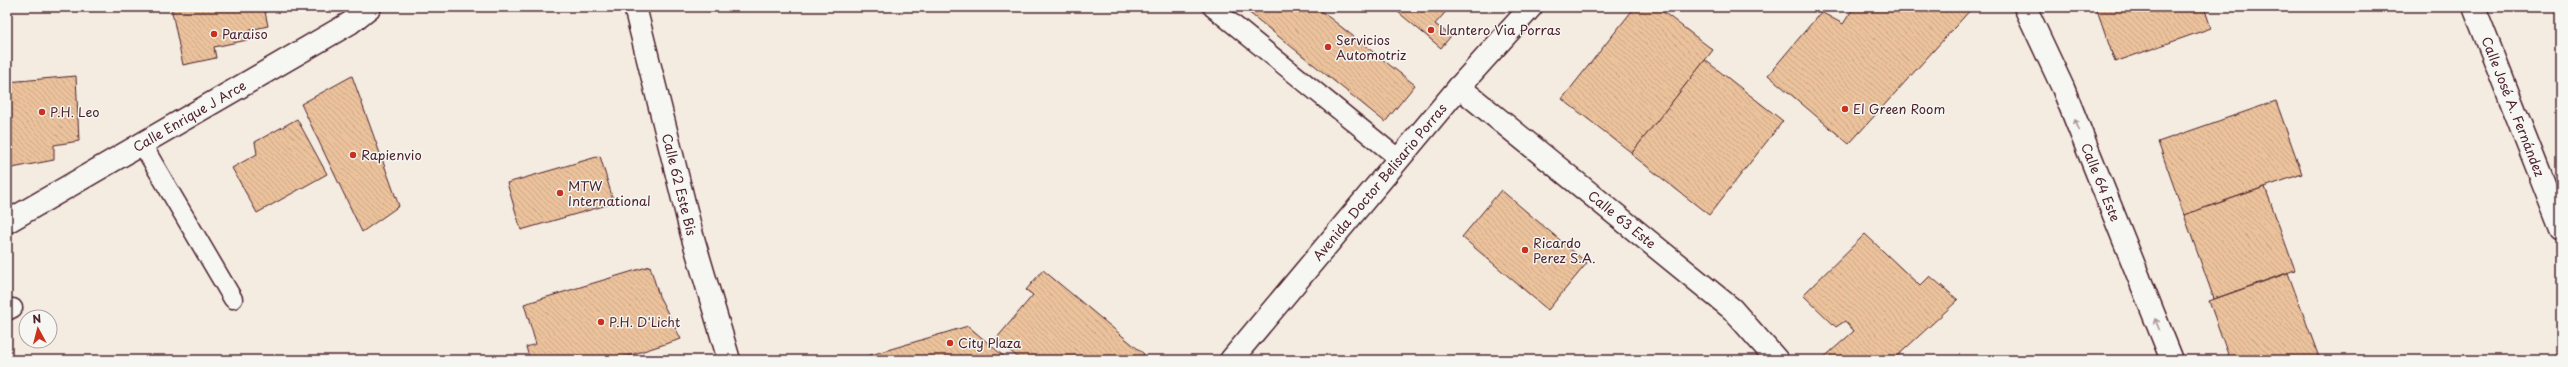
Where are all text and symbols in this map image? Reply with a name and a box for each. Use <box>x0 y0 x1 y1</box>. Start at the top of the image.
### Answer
place label: Llantero Via Porras <box>1439 20 1561 39</box>
place label: Paraiso <box>222 24 268 43</box>
marker: Llantero Via Porras <box>1426 25 1436 35</box>
marker: Paraiso <box>209 29 219 39</box>
place label: Servicios Automotriz <box>1336 30 1406 64</box>
street label: Calle José A. Fernández <box>2478 34 2550 179</box>
marker: Servicios Automotriz <box>1323 42 1333 52</box>
street label: Calle Enrique J Arce <box>129 75 249 156</box>
street label: Avenida Doctor Belisario Porras <box>1308 99 1451 264</box>
place label: El Green Room <box>1853 99 1945 118</box>
place label: P.H. Leo <box>50 102 99 121</box>
marker: El Green Room <box>1840 104 1850 114</box>
marker: P.H. Leo <box>37 107 47 117</box>
one-way arrow <box>2073 120 2081 132</box>
street label: Calle 62 Este Bis <box>658 131 702 238</box>
street label: Calle 64 Este <box>2077 140 2126 224</box>
place label: Rapienvio <box>361 145 422 164</box>
marker: Rapienvio <box>348 150 358 160</box>
place label: MTW International <box>568 176 651 210</box>
street label: Calle 63 Este <box>1584 186 1660 253</box>
marker: MTW International <box>555 188 565 198</box>
place label: Ricardo Perez S.A. <box>1533 233 1596 267</box>
marker: Ricardo Perez S.A. <box>1520 245 1530 255</box>
north arrow <box>18 309 58 349</box>
text: N <box>31 310 42 328</box>
place label: P.H. D'Licht <box>609 312 681 331</box>
marker: P.H. D'Licht <box>596 317 606 327</box>
one-way arrow <box>2153 318 2161 330</box>
place label: City Plaza <box>958 333 1022 352</box>
marker: City Plaza <box>945 338 955 348</box>

